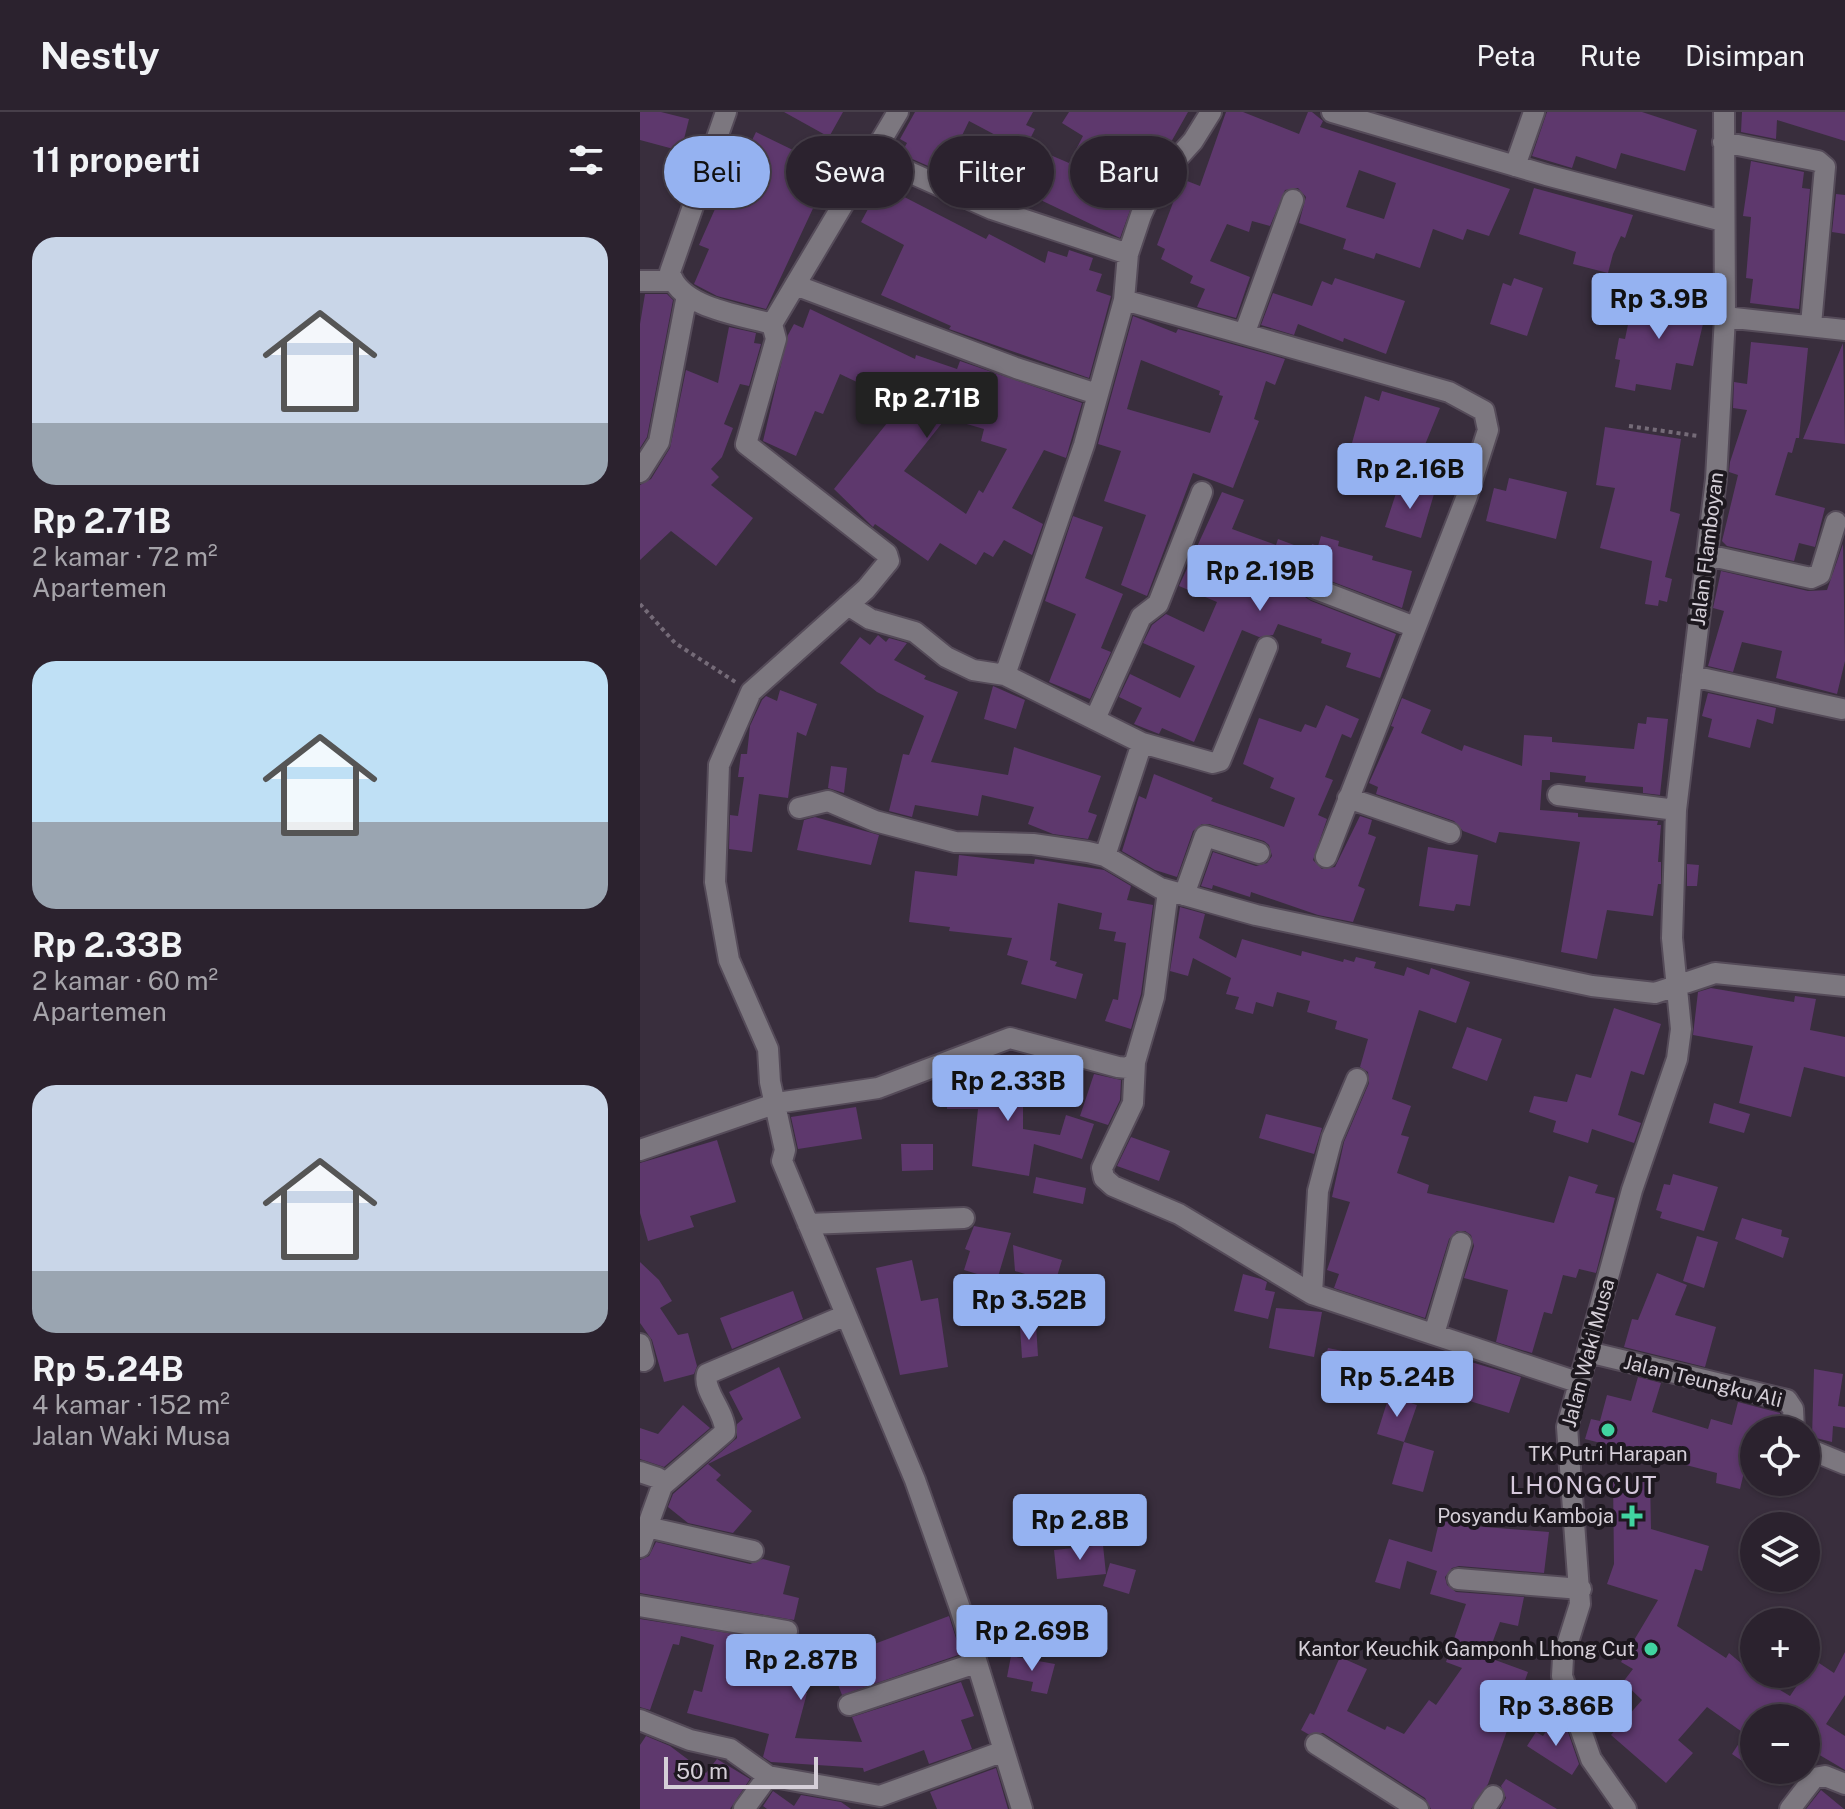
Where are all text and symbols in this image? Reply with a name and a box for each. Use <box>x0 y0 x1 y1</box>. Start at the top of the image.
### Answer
text: Nestly <box>40 33 160 78</box>
text: Peta <box>1477 39 1536 72</box>
text: Rute <box>1580 39 1641 72</box>
text: Disimpan <box>1685 39 1805 72</box>
chip: Beli <box>664 136 770 208</box>
chip: Sewa <box>786 136 913 208</box>
chip: Filter <box>929 136 1054 208</box>
chip: Baru <box>1070 136 1187 208</box>
icon: filters <box>564 138 608 182</box>
text: 11 properti <box>32 140 200 180</box>
pin: Rp 3.9B <box>1585 273 1733 341</box>
text: Rp 3.9B <box>1610 283 1708 314</box>
icon: home <box>248 289 392 433</box>
pin: Rp 2.71B <box>844 372 1010 440</box>
text: Rp 2.71B <box>874 382 980 413</box>
pin: Rp 2.16B <box>1327 443 1493 511</box>
text: Rp 2.16B <box>1355 453 1465 484</box>
street label: Jalan Flamboyan <box>1686 471 1728 627</box>
text: Rp 2.71B <box>32 501 171 541</box>
text: 2 kamar · 72 m² <box>32 541 218 572</box>
pin: Rp 2.19B <box>1177 545 1343 613</box>
text: Rp 2.19B <box>1205 555 1315 586</box>
text: Apartemen <box>32 572 167 603</box>
icon: home <box>248 713 392 857</box>
text: Rp 2.33B <box>32 925 183 965</box>
text: 2 kamar · 60 m² <box>32 965 218 996</box>
text: Apartemen <box>32 996 167 1027</box>
pin: Rp 2.33B <box>925 1055 1091 1123</box>
text: Rp 2.33B <box>950 1065 1066 1096</box>
icon: home <box>248 1137 392 1281</box>
pin: Rp 3.52B <box>946 1274 1112 1342</box>
street label: Jalan Waki Musa <box>1557 1276 1619 1430</box>
text: Rp 3.52B <box>971 1284 1087 1315</box>
text: Rp 5.24B <box>32 1349 184 1389</box>
street label: Jalan Teungku Ali <box>1621 1350 1785 1412</box>
pin: Rp 5.24B <box>1314 1351 1480 1419</box>
text: Rp 5.24B <box>1339 1361 1455 1392</box>
text: 4 kamar · 152 m² <box>32 1389 230 1420</box>
map controls <box>1740 1416 1820 1784</box>
button: locate <box>1740 1416 1820 1496</box>
text: Jalan Waki Musa <box>32 1420 230 1451</box>
marker: TK Putri Harapan <box>1599 1421 1617 1439</box>
place label: TK Putri Harapan <box>1528 1442 1688 1466</box>
district label: LHONGCUT <box>1509 1471 1659 1499</box>
pin: Rp 2.8B <box>1006 1494 1154 1562</box>
text: Rp 2.8B <box>1031 1504 1129 1535</box>
place label: Posyandu Kamboja <box>1437 1504 1614 1528</box>
marker: Posyandu Kamboja <box>1621 1505 1643 1527</box>
button: layers <box>1740 1512 1820 1592</box>
pin: Rp 2.69B <box>949 1605 1115 1673</box>
button: + <box>1740 1608 1820 1688</box>
text: Rp 2.69B <box>974 1615 1090 1646</box>
pin: Rp 2.87B <box>718 1634 884 1702</box>
place label: Kantor Keuchik Gamponh Lhong Cut <box>1298 1637 1635 1661</box>
marker: Kantor Keuchik Gamponh Lhong Cut <box>1642 1640 1660 1658</box>
text: Rp 2.87B <box>744 1644 858 1675</box>
pin: Rp 3.86B <box>1473 1680 1639 1748</box>
text: Rp 3.86B <box>1498 1690 1614 1721</box>
button: − <box>1740 1704 1820 1784</box>
scale bar <box>664 1753 818 1789</box>
text: 50 m <box>676 1758 728 1784</box>

